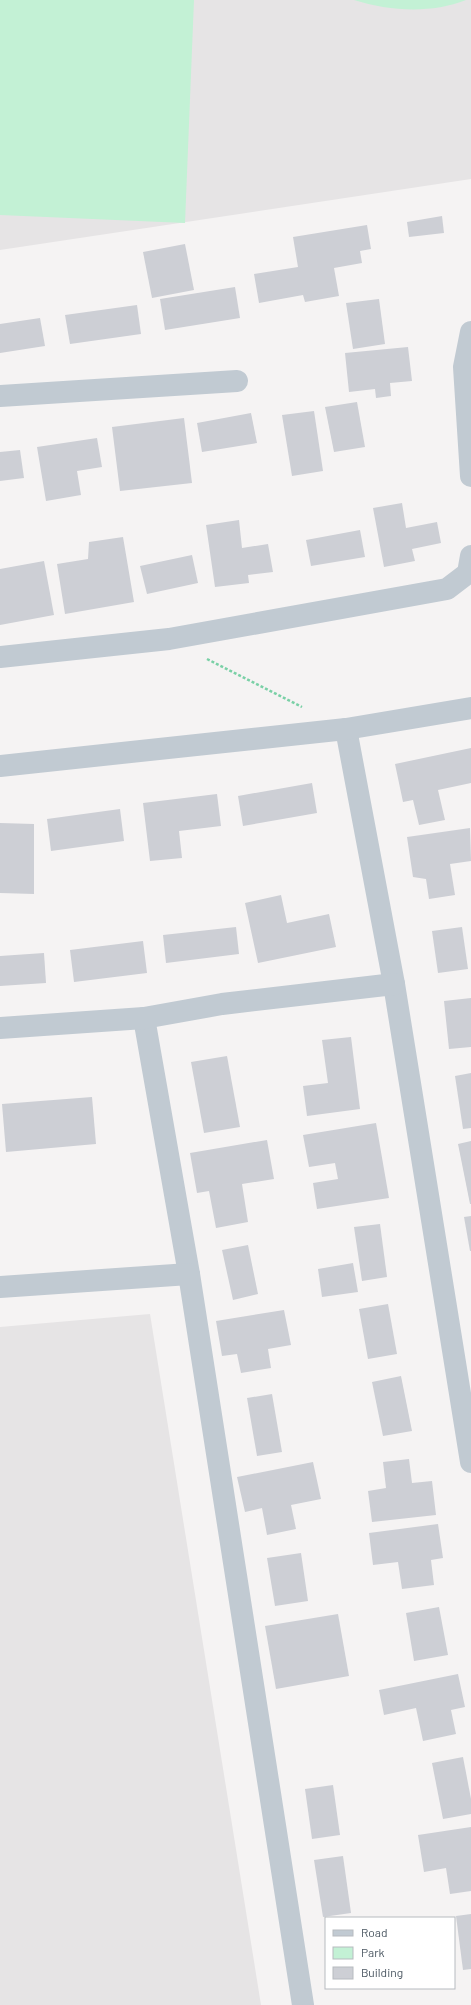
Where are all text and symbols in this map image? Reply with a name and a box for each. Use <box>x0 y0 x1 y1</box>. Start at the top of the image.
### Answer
legend <box>325 1917 455 1989</box>
text: Road <box>361 1925 388 1939</box>
text: Park <box>361 1945 385 1959</box>
text: Building <box>361 1965 403 1979</box>

